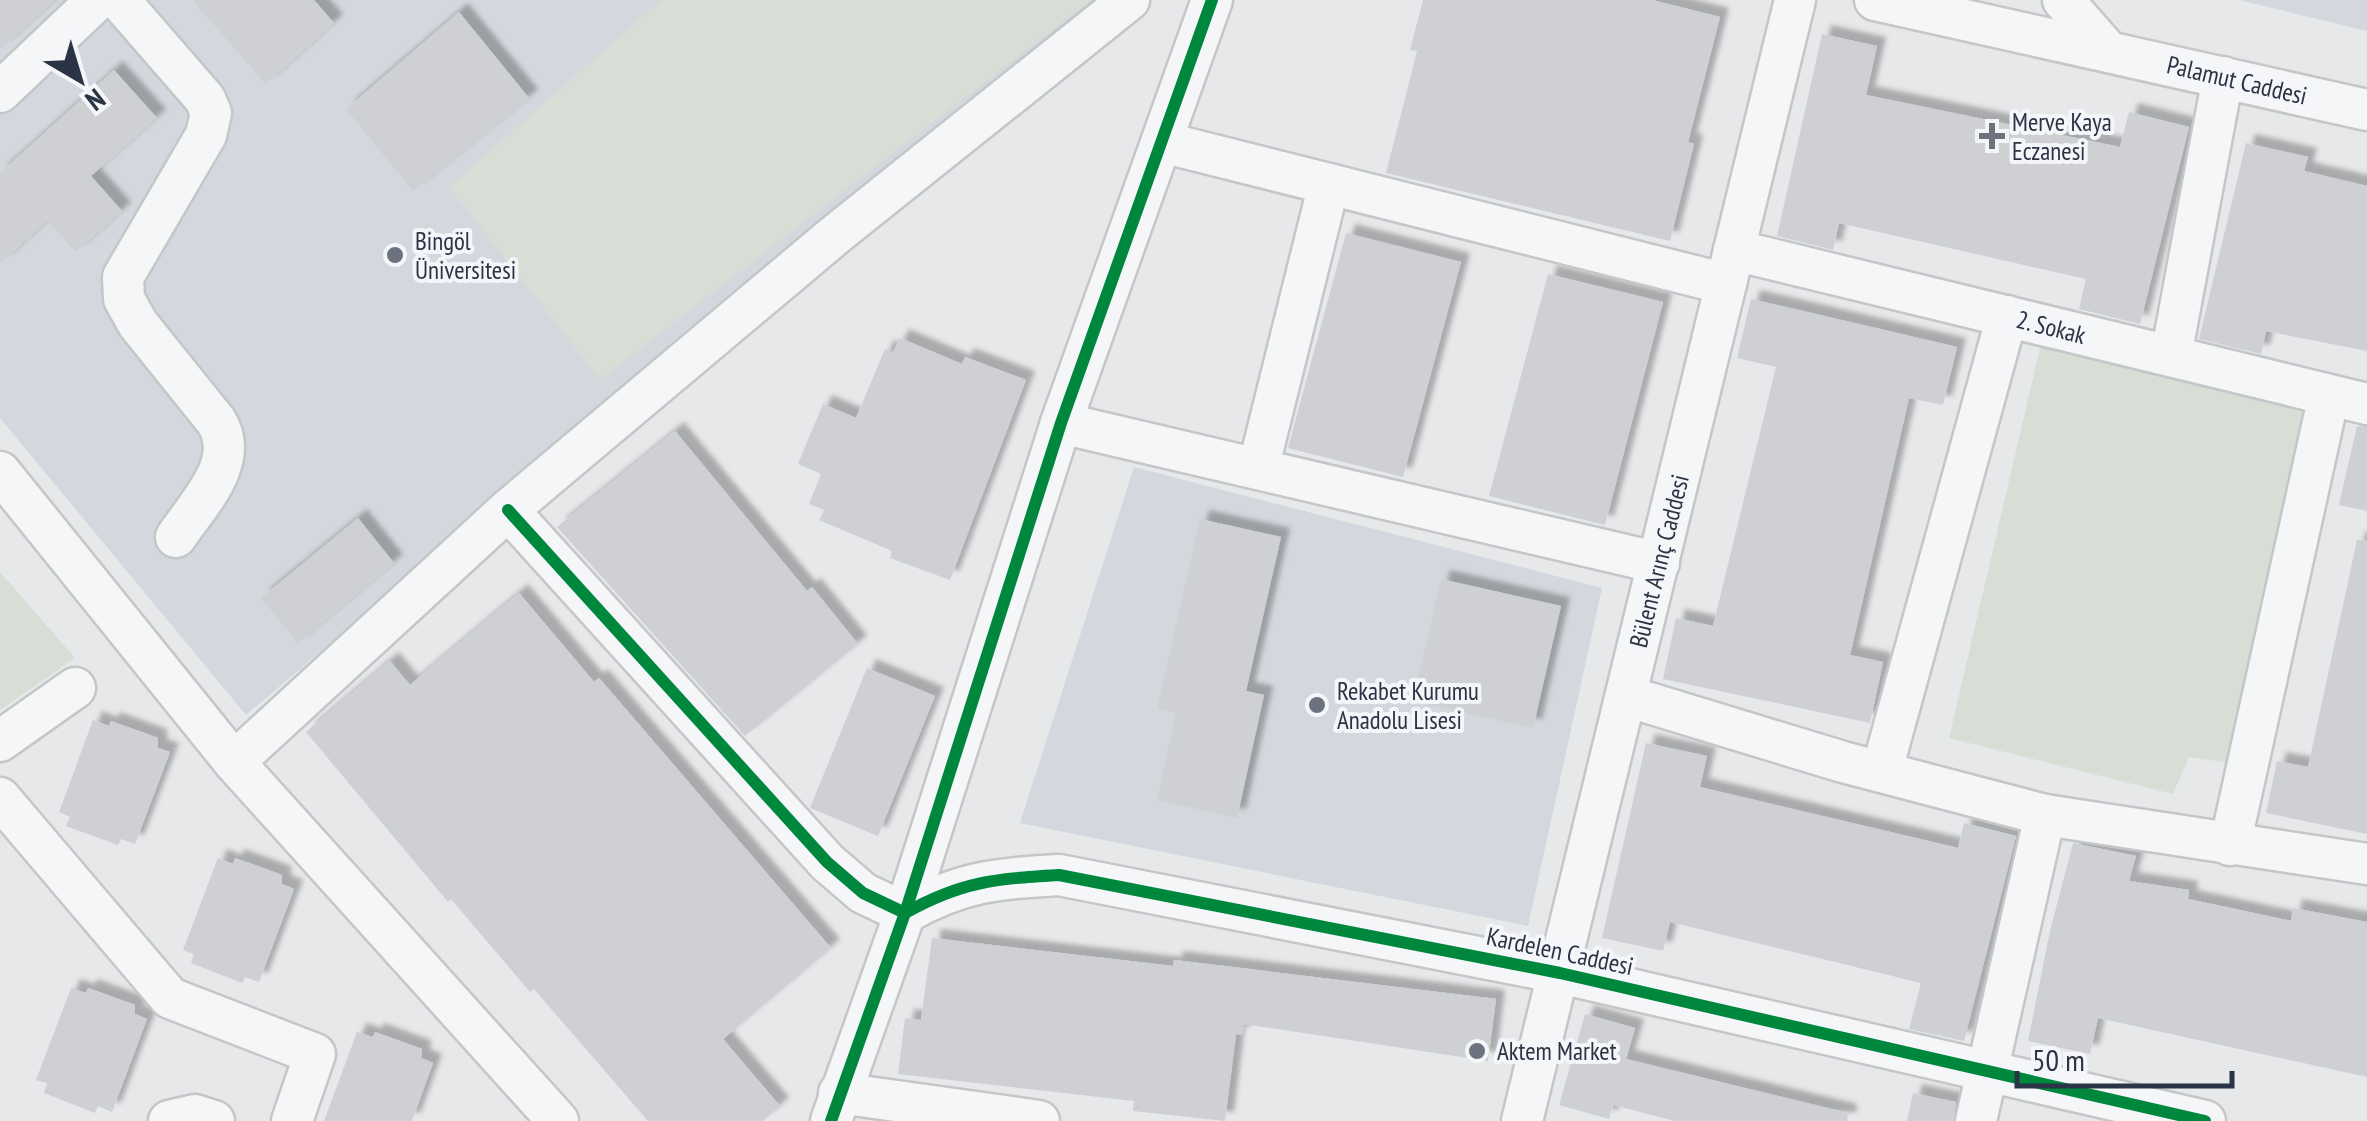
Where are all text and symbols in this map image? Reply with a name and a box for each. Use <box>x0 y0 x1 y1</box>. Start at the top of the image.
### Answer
north arrow <box>30 30 130 130</box>
street label: Palamut Caddesi <box>2164 48 2310 112</box>
text: N <box>78 81 113 119</box>
place label: Merve Kaya Eczanesi <box>2012 106 2112 167</box>
marker: Merve Kaya Eczanesi <box>1981 125 2003 147</box>
place label: Bingöl Üniversitesi <box>415 225 516 286</box>
marker: Bingöl Üniversitesi <box>384 244 406 266</box>
street label: 2. Sokak <box>2013 303 2089 351</box>
street label: Bülent Arınç Caddesi <box>1622 471 1696 651</box>
place label: Rekabet Kurumu Anadolu Lisesi <box>1337 675 1479 736</box>
marker: Rekabet Kurumu Anadolu Lisesi <box>1306 694 1328 716</box>
street label: Kardelen Caddesi <box>1484 920 1636 982</box>
scale bar <box>2017 1026 2232 1088</box>
place label: Aktem Market <box>1497 1035 1617 1067</box>
marker: Aktem Market <box>1466 1040 1488 1062</box>
text: 50 m <box>2032 1040 2085 1079</box>

